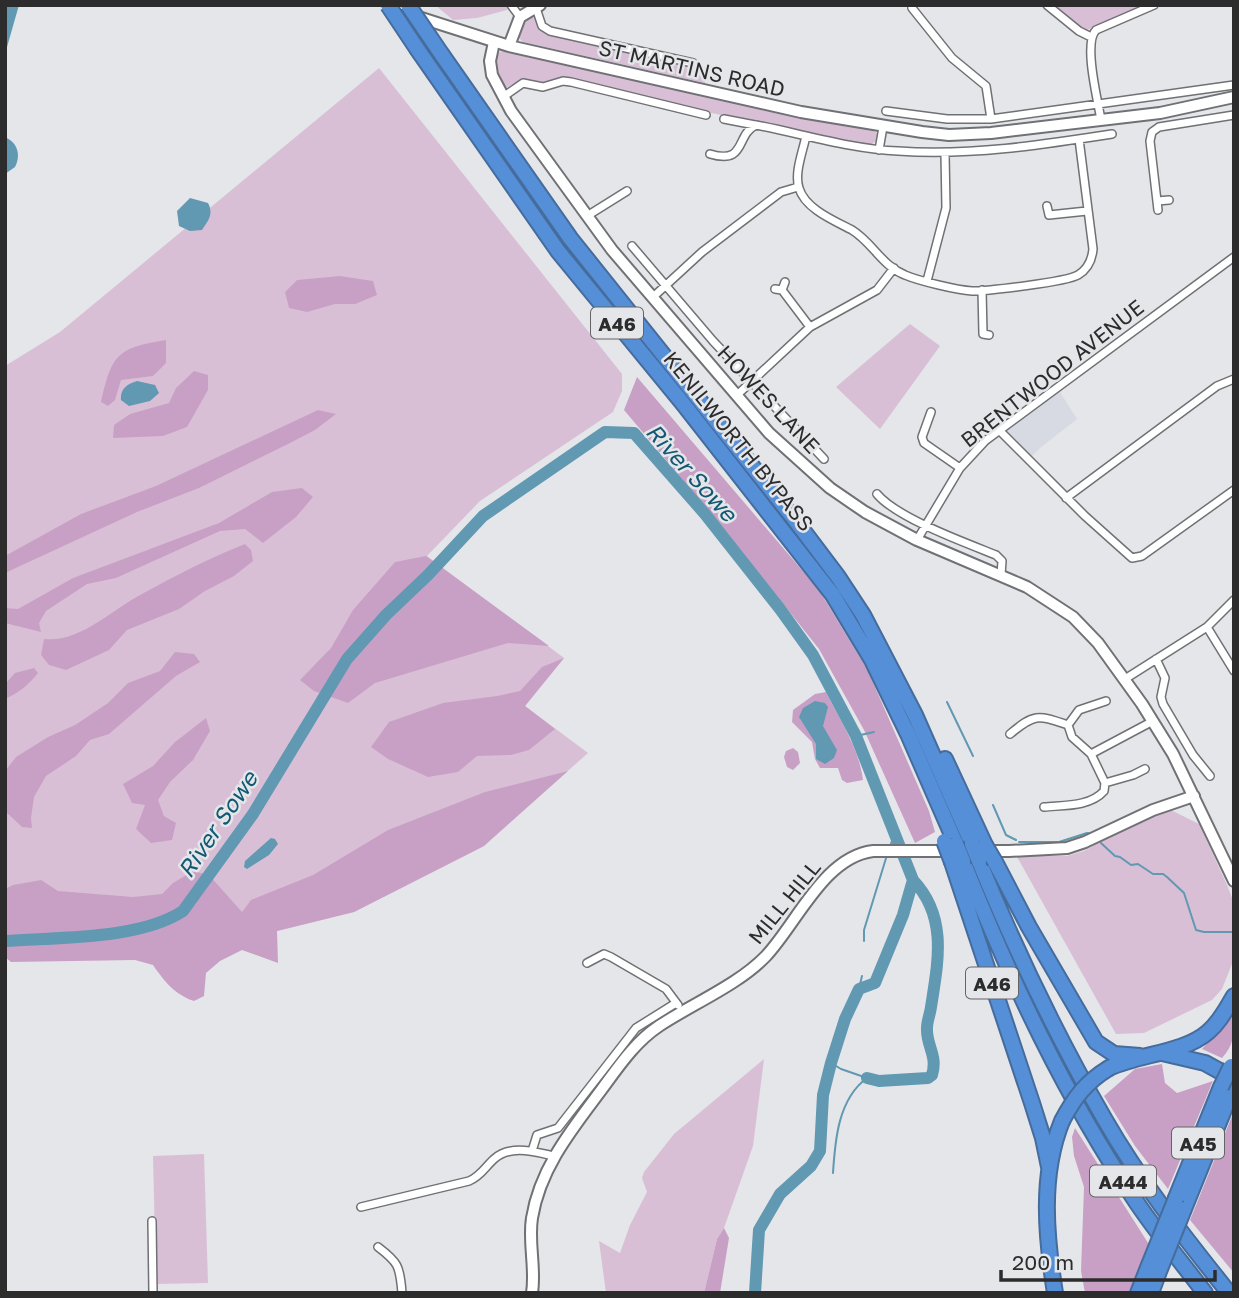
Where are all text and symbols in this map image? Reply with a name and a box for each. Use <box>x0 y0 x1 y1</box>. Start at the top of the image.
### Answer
street label: ST MARTINS ROAD <box>596 34 788 102</box>
street label: BRENTWOOD AVENUE <box>955 294 1149 452</box>
road number: A46 <box>591 308 643 338</box>
street label: HOWES LANE <box>712 340 826 458</box>
street label: KENILWORTH BYPASS <box>658 346 820 536</box>
water label: River Sowe <box>641 417 744 528</box>
water label: River Sowe <box>171 764 264 883</box>
street label: MILL HILL <box>742 855 826 949</box>
road number: A46 <box>966 967 1018 998</box>
road number: A45 <box>1172 1128 1224 1158</box>
road number: A444 <box>1090 1166 1156 1196</box>
scale bar <box>1001 1238 1214 1282</box>
text: 200 m <box>1012 1249 1074 1275</box>

